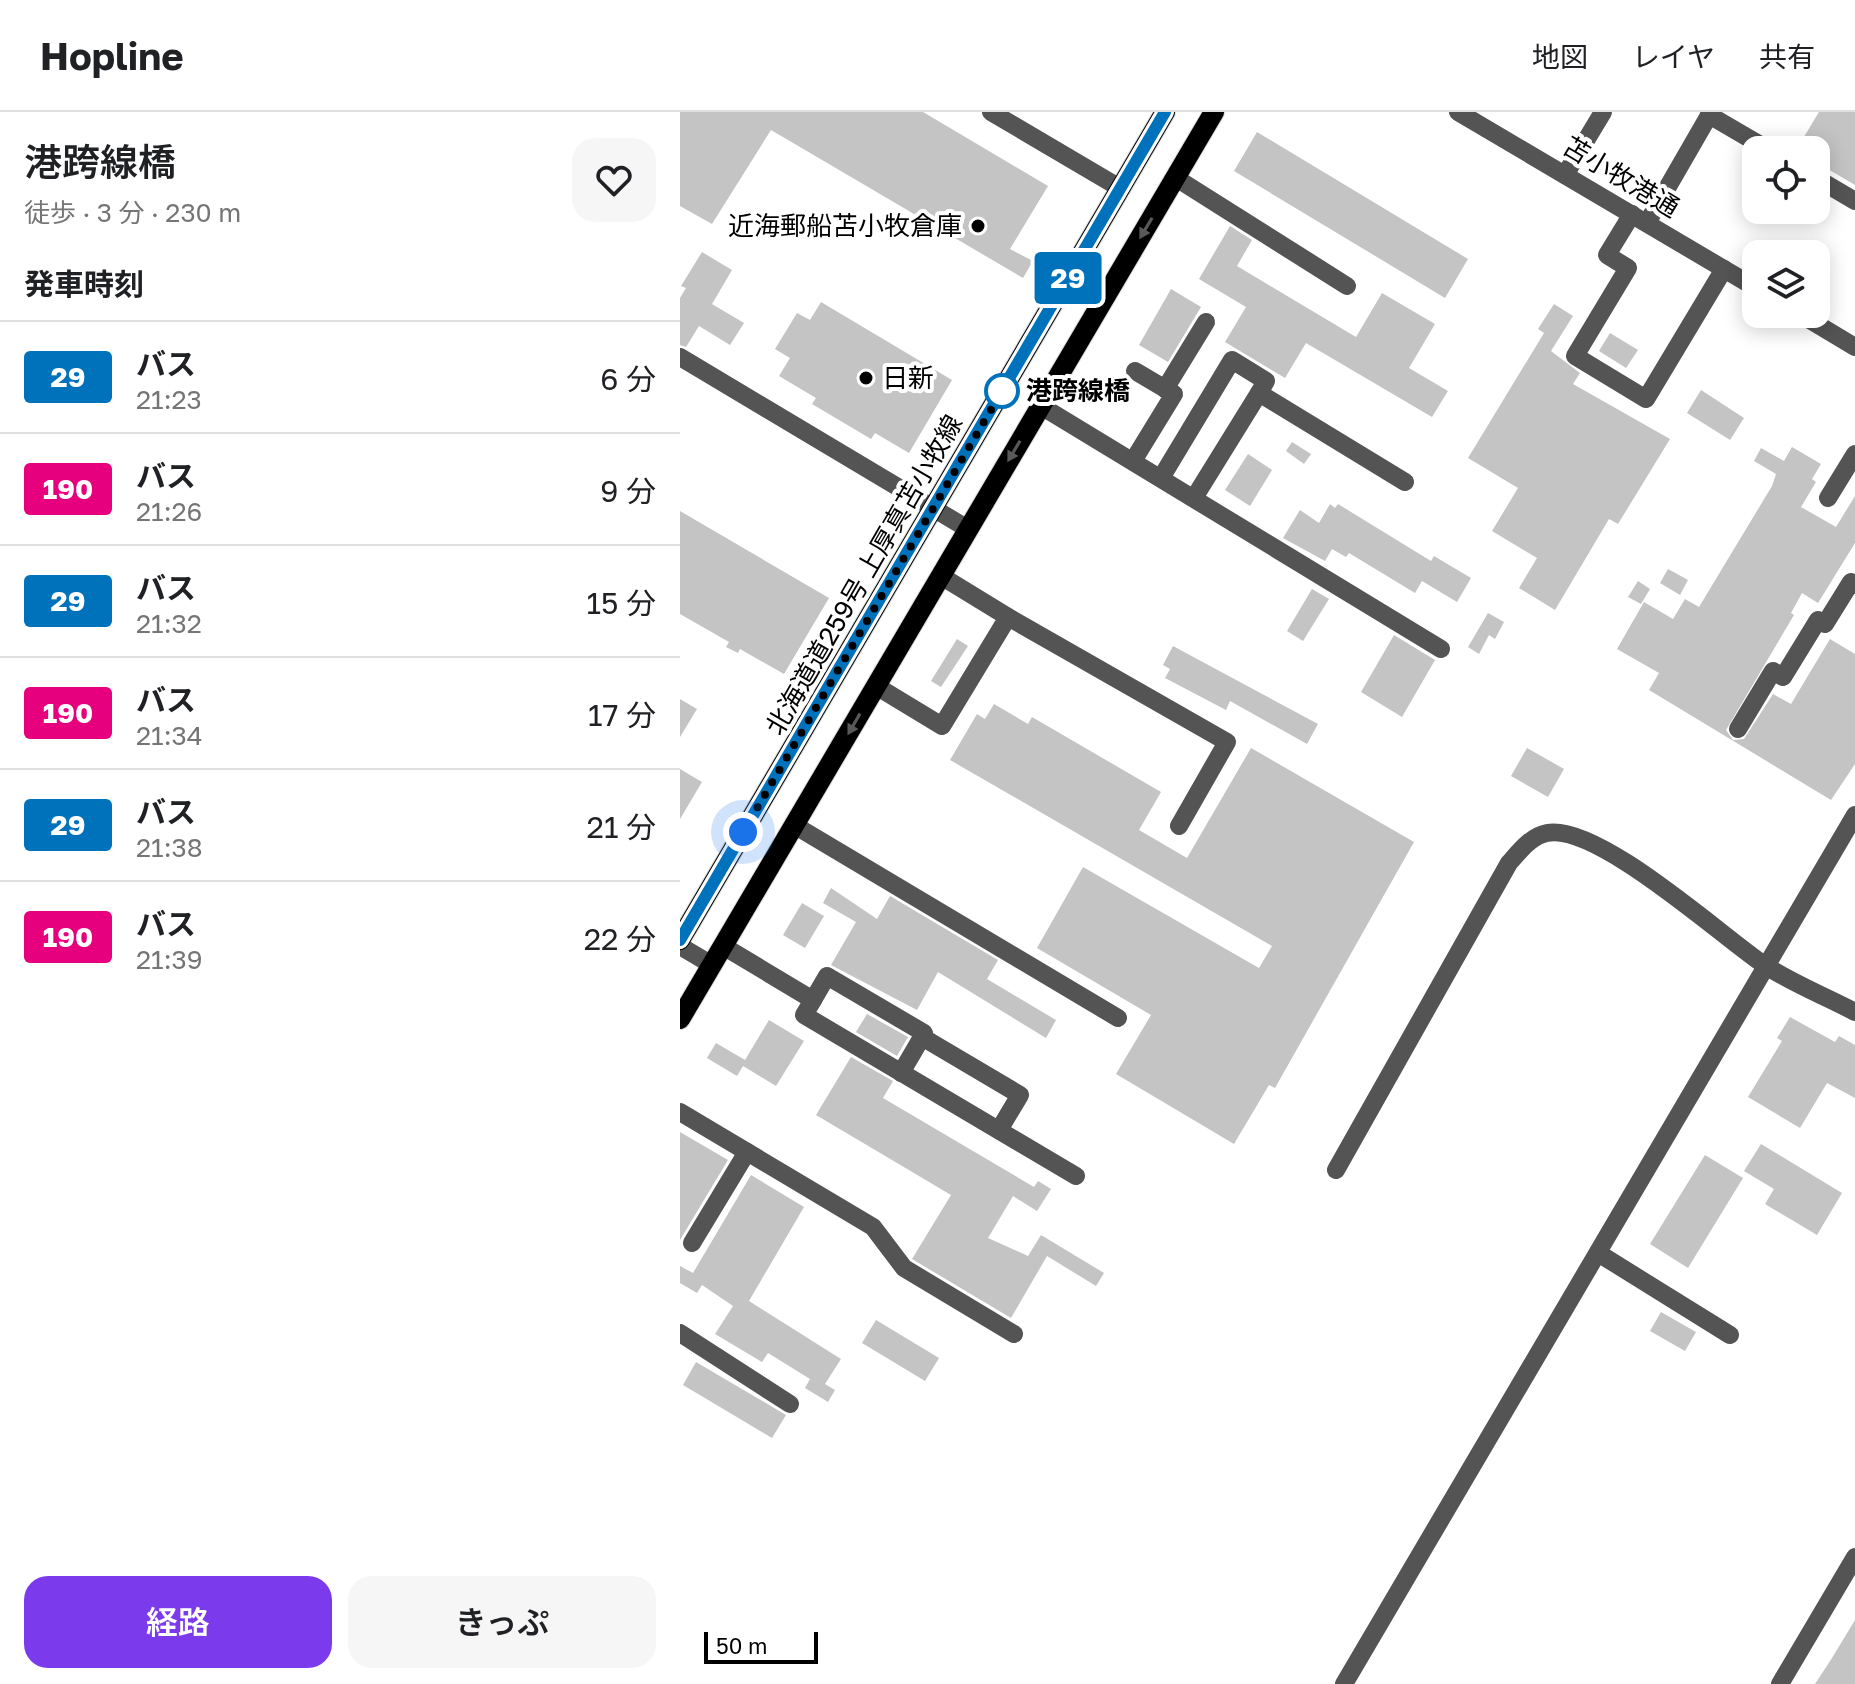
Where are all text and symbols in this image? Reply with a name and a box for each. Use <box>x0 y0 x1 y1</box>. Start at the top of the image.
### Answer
text: Hopline <box>40 33 184 78</box>
text: 地図 <box>1532 40 1588 73</box>
text: レイヤ <box>1632 40 1715 73</box>
text: 共有 <box>1759 40 1815 73</box>
street label: 苫小牧港通 <box>1558 130 1685 223</box>
map controls <box>1742 136 1830 328</box>
button: locate <box>1742 136 1830 224</box>
button: heart <box>572 138 656 222</box>
text: 港跨線橋 <box>24 139 176 184</box>
text: 徒歩 · 3 分 · 230 m <box>24 197 241 228</box>
place label: 近海郵船苫小牧倉庫 <box>728 210 962 241</box>
one-way arrow <box>1139 216 1153 239</box>
marker: 近海郵船苫小牧倉庫 <box>969 217 987 235</box>
button: layers <box>1742 240 1830 328</box>
line badge: 29 <box>1032 252 1104 304</box>
text: 29 <box>1051 261 1085 294</box>
text: 発車時刻 <box>24 266 144 302</box>
text: バス <box>136 346 196 382</box>
text: 29 <box>51 360 85 393</box>
text: 6 分 <box>600 361 656 397</box>
place label: 日新 <box>882 362 934 393</box>
marker: 日新 <box>857 369 875 387</box>
marker: 港跨線橋 <box>985 374 1019 408</box>
place label: 港跨線橋 <box>1026 375 1130 406</box>
text: 21:23 <box>136 384 202 415</box>
street label: 北海道道259号 上厚真苫小牧線 <box>759 409 968 740</box>
one-way arrow <box>1007 440 1021 463</box>
text: バス <box>136 458 196 494</box>
text: 190 <box>43 472 93 505</box>
text: 9 分 <box>600 473 656 509</box>
text: 21:26 <box>136 496 202 527</box>
text: バス <box>136 570 196 606</box>
text: 29 <box>51 584 85 617</box>
text: 15 分 <box>587 585 656 621</box>
text: 21:32 <box>136 608 202 639</box>
text: バス <box>136 682 196 718</box>
text: 190 <box>43 696 93 729</box>
text: 17 分 <box>588 697 656 733</box>
one-way arrow <box>847 713 861 735</box>
text: 21:34 <box>136 720 203 751</box>
text: バス <box>136 794 196 830</box>
text: 29 <box>51 808 85 841</box>
text: 21 分 <box>587 809 656 845</box>
your location <box>723 812 763 852</box>
text: 21:38 <box>136 832 203 863</box>
text: バス <box>136 906 196 942</box>
text: 190 <box>43 920 93 953</box>
text: 22 分 <box>584 921 656 957</box>
text: 21:39 <box>136 944 202 975</box>
button: 経路 <box>24 1576 332 1668</box>
button: きっぷ <box>348 1576 656 1668</box>
scale bar <box>704 1628 818 1664</box>
text: 50 m <box>716 1632 767 1659</box>

